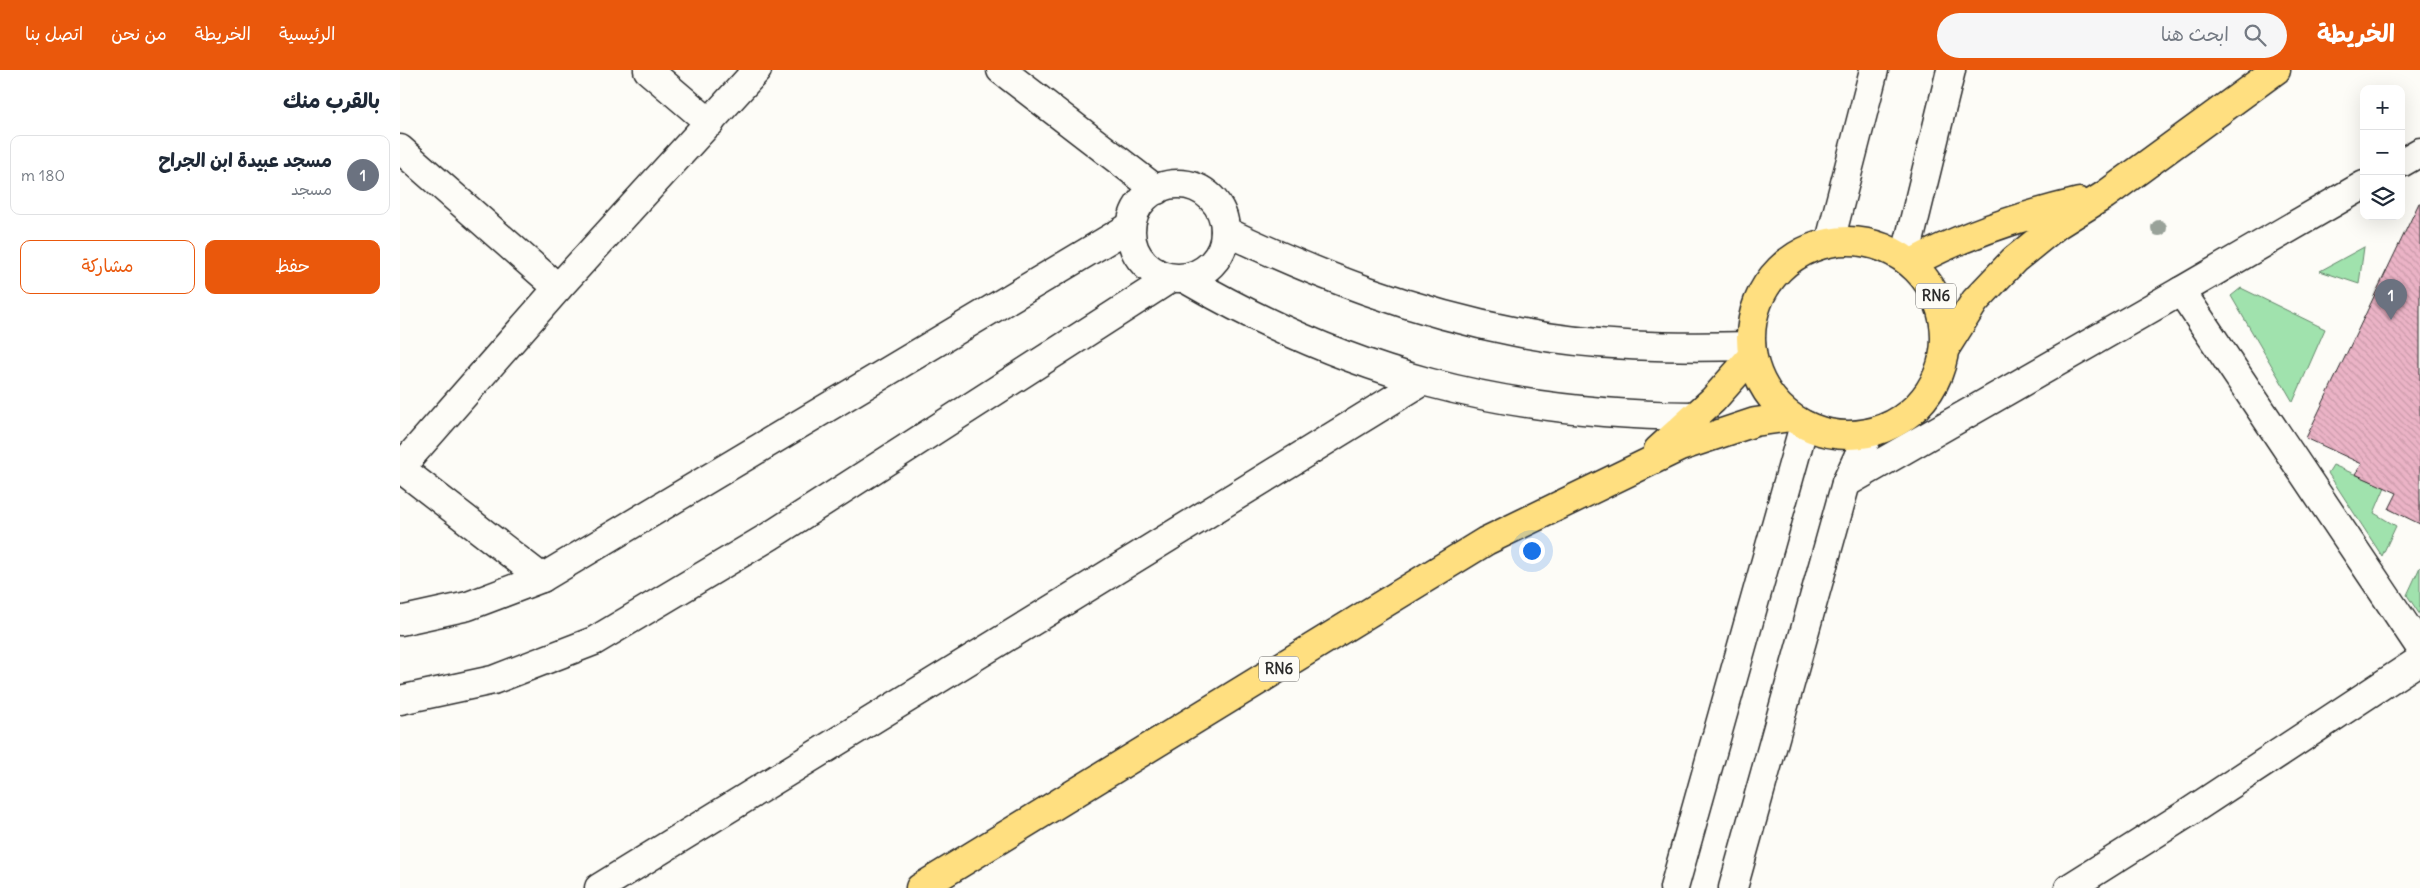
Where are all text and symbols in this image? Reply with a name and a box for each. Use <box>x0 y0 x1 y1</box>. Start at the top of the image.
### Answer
search box <box>1937 13 2287 58</box>
text: الخريطة <box>2317 18 2395 48</box>
icon: search <box>2241 21 2269 49</box>
text: اتصل بنا <box>25 22 83 45</box>
text: من نحن <box>111 22 167 45</box>
text: الخريطة <box>195 22 251 45</box>
text: الرئيسية <box>279 22 336 45</box>
text: ابحث هنا <box>2161 22 2229 46</box>
map controls <box>2360 85 2405 220</box>
button: + <box>2360 85 2405 130</box>
text: بالقرب منك <box>283 87 380 114</box>
button: − <box>2360 130 2405 175</box>
text: مسجد عبيدة ابن الجراح <box>158 148 332 172</box>
text: 180 m <box>21 165 65 185</box>
text: 1 <box>360 165 366 185</box>
button: layers <box>2360 175 2405 220</box>
text: مسجد <box>291 179 332 199</box>
button: مشاركة <box>20 240 195 294</box>
button: حفظ <box>205 240 380 294</box>
pin: 1 <box>2375 279 2407 320</box>
road number: RN6 <box>1916 284 1956 308</box>
your location <box>1519 538 1545 564</box>
road number: RN6 <box>1259 656 1299 682</box>

